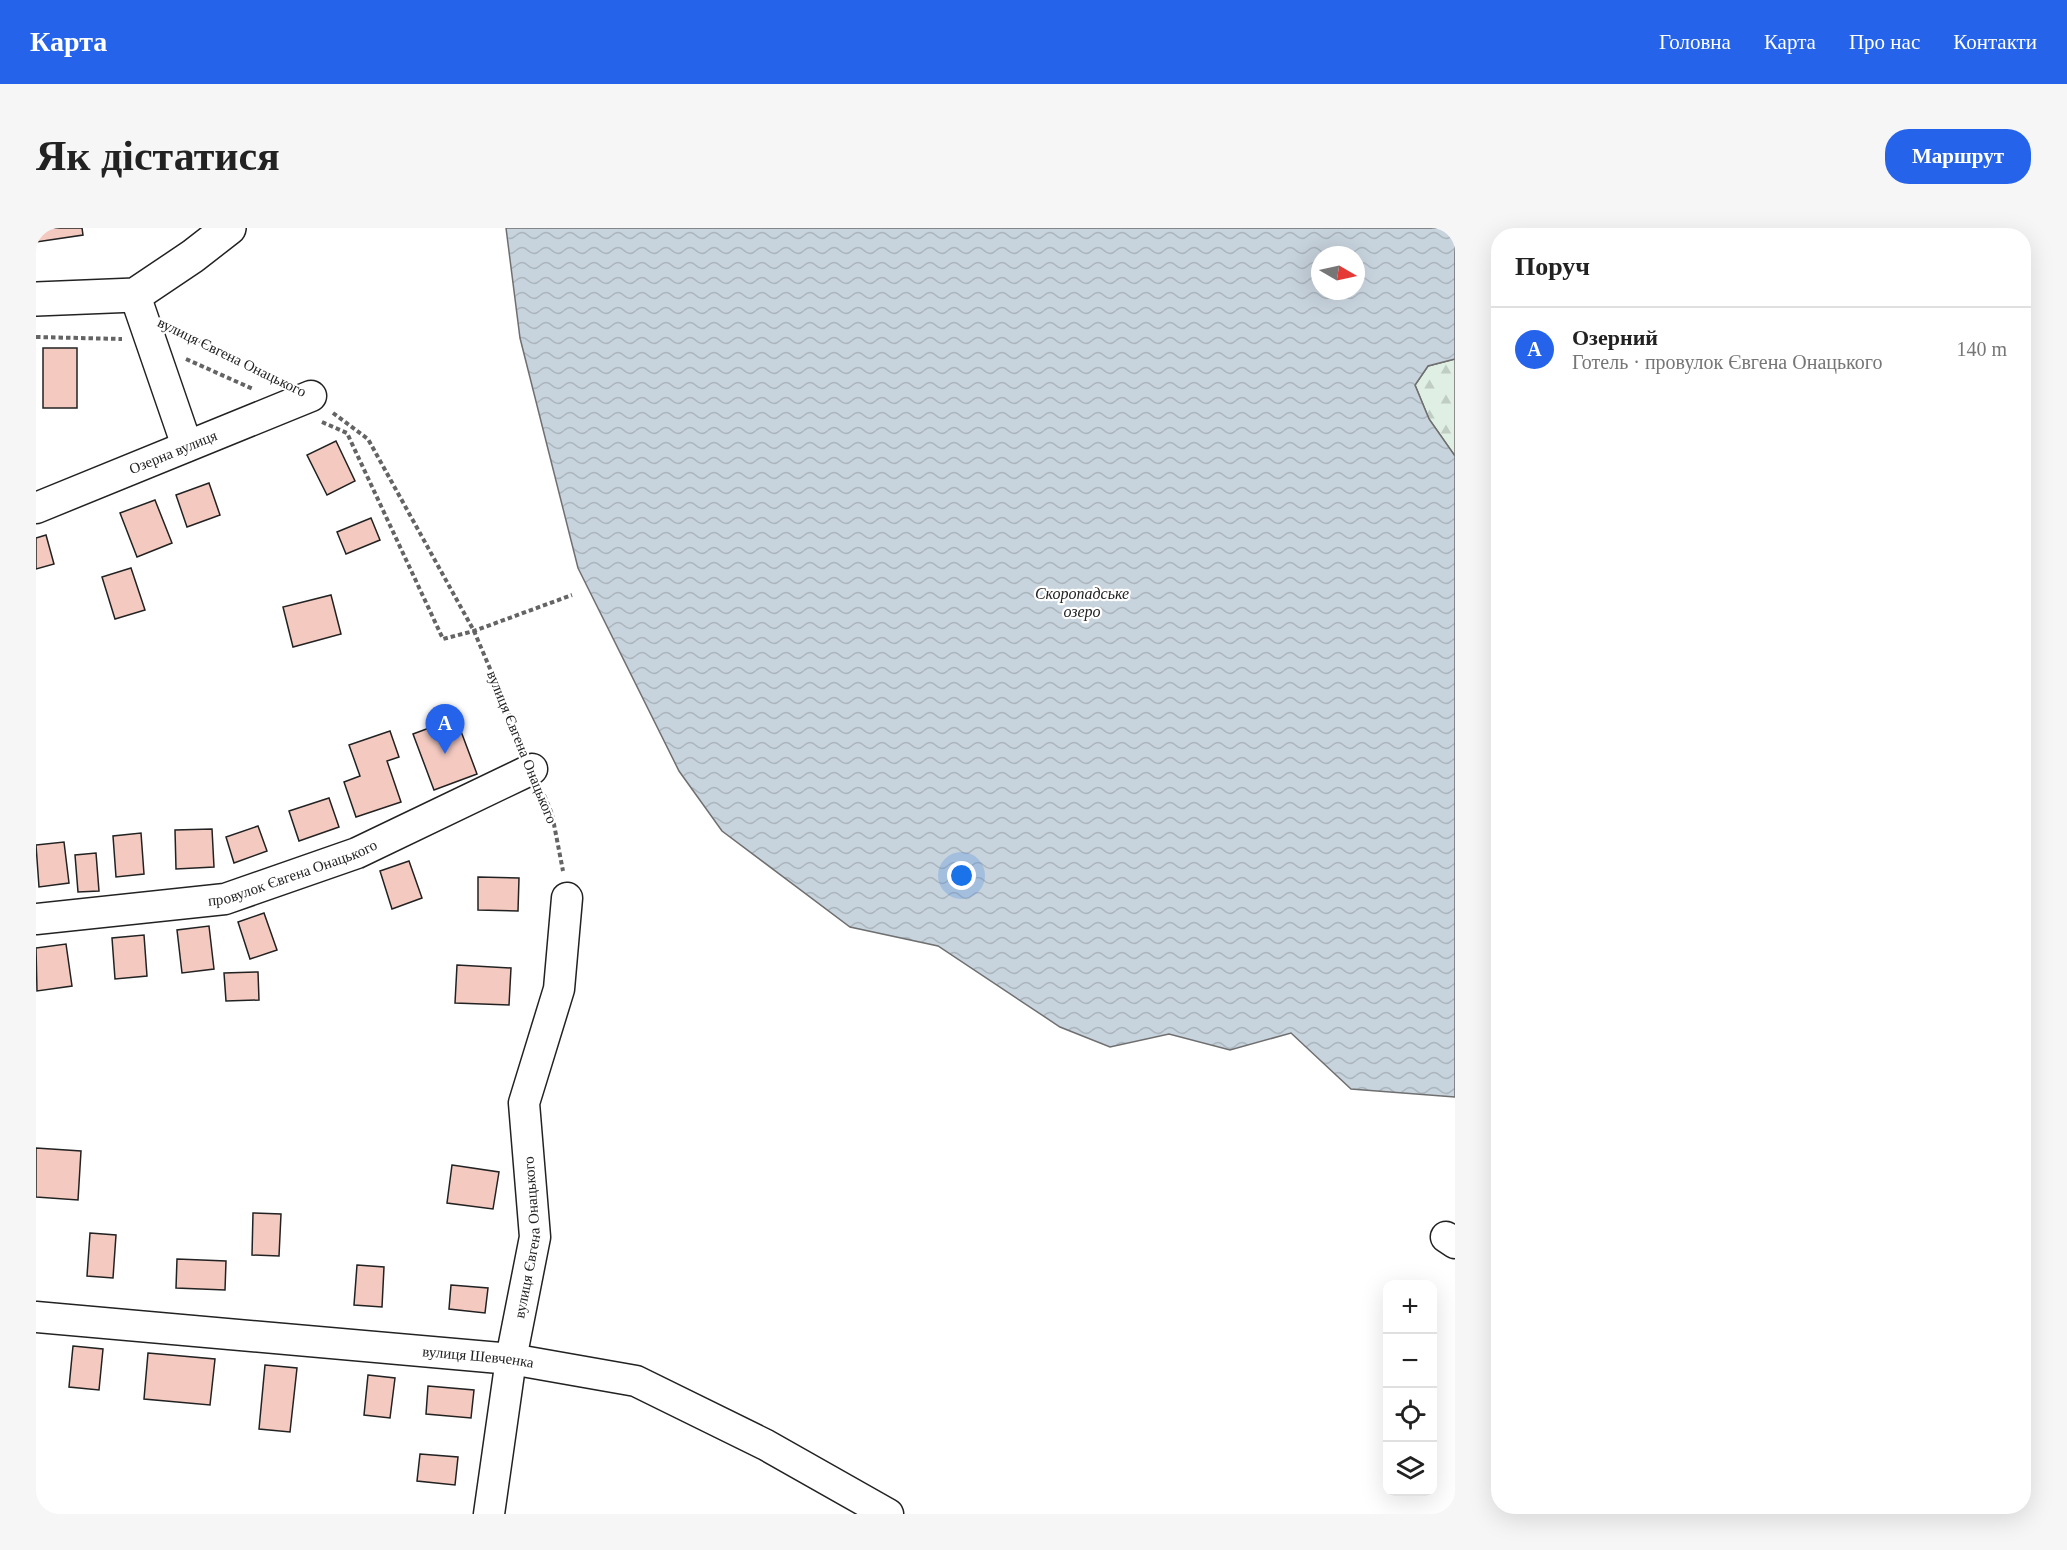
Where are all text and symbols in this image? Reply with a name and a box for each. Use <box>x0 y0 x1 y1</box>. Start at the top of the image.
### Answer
text: Карта <box>30 26 107 57</box>
text: Головна <box>1659 30 1731 54</box>
text: Карта <box>1764 30 1816 54</box>
text: Про нас <box>1849 30 1920 54</box>
text: Контакти <box>1953 30 2037 54</box>
button: Маршрут <box>1885 129 2031 184</box>
text: Як дістатися <box>36 133 280 179</box>
north arrow <box>1311 246 1365 300</box>
text: Поруч <box>1515 252 1590 281</box>
street label: вулиця Євгена Онацького <box>155 314 309 400</box>
text: Озерний <box>1572 325 1658 350</box>
text: A <box>1527 338 1542 360</box>
text: 140 m <box>1956 338 2007 360</box>
text: Готель · провулок Євгена Онацького <box>1572 351 1883 373</box>
street label: Озерна вулиця <box>127 427 219 477</box>
water label: Скоропадське озеро <box>1035 585 1129 621</box>
street label: вулиця Євгена Онацького <box>484 668 560 826</box>
pin: A <box>426 704 464 754</box>
street label: провулок Євгена Онацького <box>207 837 380 909</box>
your location <box>947 861 976 890</box>
street label: вулиця Євгена Онацького <box>511 1156 543 1320</box>
map controls <box>1383 1280 1437 1496</box>
button: + <box>1383 1280 1437 1334</box>
button: − <box>1383 1334 1437 1388</box>
street label: вулиця Шевченка <box>422 1343 535 1371</box>
button: locate <box>1383 1388 1437 1442</box>
button: layers <box>1383 1442 1437 1496</box>

